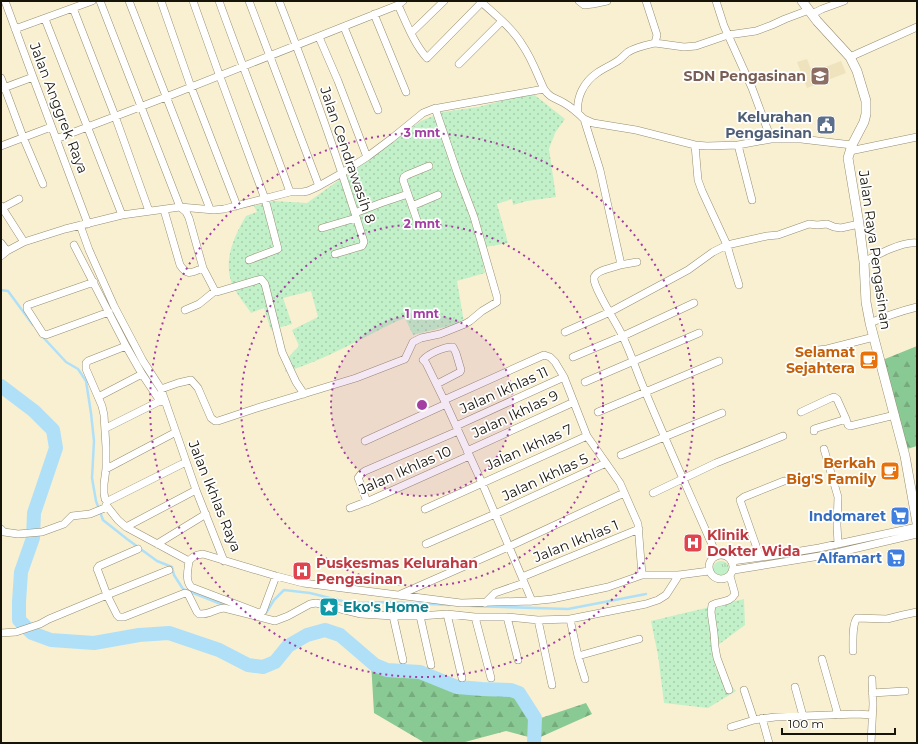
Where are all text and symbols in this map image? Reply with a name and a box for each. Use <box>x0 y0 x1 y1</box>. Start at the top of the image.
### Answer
street label: Jalan Anggrek Raya <box>25 39 92 176</box>
school or university icon: SDN Pengasinan <box>809 65 831 87</box>
place label: SDN Pengasinan <box>684 67 806 85</box>
street label: Jalan Cendrawasih 8 <box>316 83 380 226</box>
place label: Kelurahan Pengasinan <box>725 108 812 142</box>
public building icon: Kelurahan Pengasinan <box>815 114 837 136</box>
text: 3 mnt <box>403 125 441 140</box>
street label: Jalan Raya Pengasinan <box>855 168 895 331</box>
text: 2 mnt <box>404 216 441 231</box>
text: 1 mnt <box>405 306 440 321</box>
place label: Selamat Sejahtera <box>786 343 855 377</box>
cafe icon: Selamat Sejahtera <box>858 349 880 371</box>
street label: Jalan Ikhlas 11 <box>456 362 551 418</box>
street label: Jalan Ikhlas 9 <box>468 386 561 442</box>
centre of rings <box>415 398 429 412</box>
street label: Jalan Ikhlas 7 <box>482 420 575 475</box>
street label: Jalan Ikhlas Raya <box>184 437 246 554</box>
street label: Jalan Ikhlas 10 <box>355 442 454 499</box>
street label: Jalan Ikhlas 5 <box>498 449 591 505</box>
place label: Berkah Big'S Family <box>786 454 877 488</box>
cafe icon: Berkah Big'S Family <box>879 460 901 482</box>
supermarket icon: Indomaret <box>889 505 911 527</box>
place label: Indomaret <box>809 507 886 525</box>
street label: Jalan Ikhlas 1 <box>530 516 621 567</box>
place label: Klinik Dokter Wida <box>707 526 800 560</box>
hospital icon: Klinik Dokter Wida <box>682 532 704 554</box>
supermarket icon: Alfamart <box>885 547 907 569</box>
place label: Alfamart <box>816 549 882 567</box>
place label: Puskesmas Kelurahan Pengasinan <box>316 554 478 588</box>
hospital icon: Puskesmas Kelurahan Pengasinan <box>291 560 313 582</box>
place icon: Eko's Home <box>318 596 340 618</box>
place label: Eko's Home <box>343 598 429 616</box>
scale bar <box>782 710 895 736</box>
text: 100 m <box>788 716 824 731</box>

